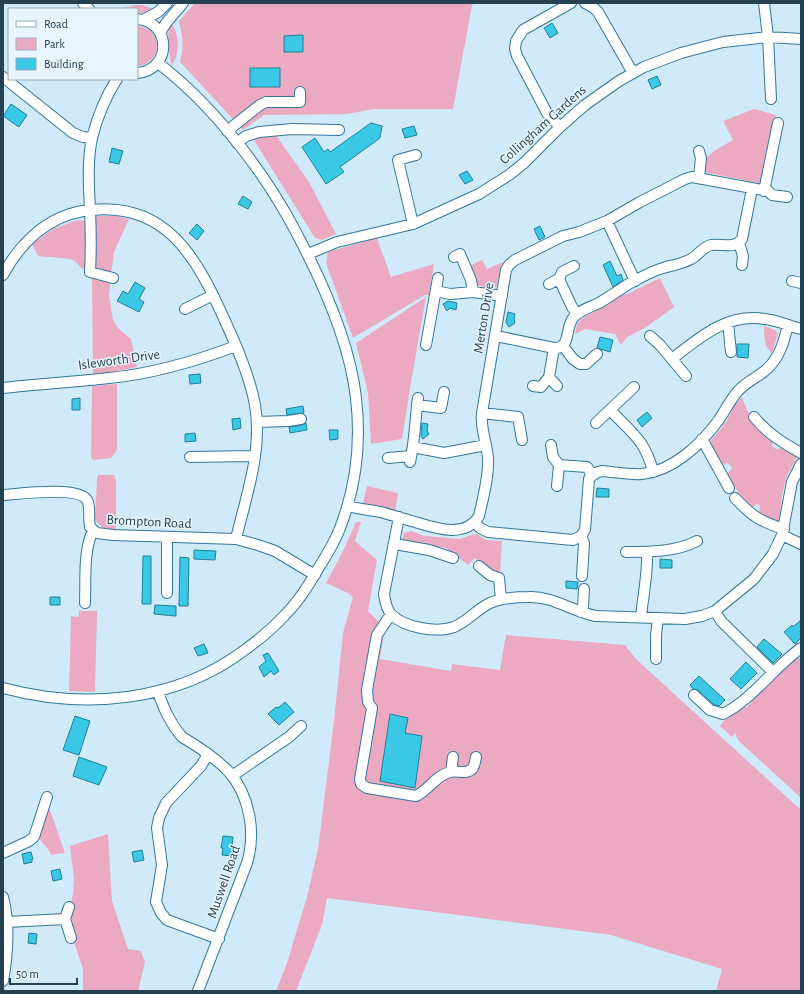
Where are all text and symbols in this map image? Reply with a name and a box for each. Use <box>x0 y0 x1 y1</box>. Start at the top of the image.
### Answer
legend <box>8 8 138 80</box>
text: Road <box>44 18 68 30</box>
text: Park <box>44 38 65 50</box>
text: Building <box>44 58 84 70</box>
street label: Collingham Gardens <box>497 83 589 167</box>
street label: Merton Drive <box>472 282 496 354</box>
street label: Isleworth Drive <box>77 347 161 373</box>
street label: Brompton Road <box>106 513 192 531</box>
street label: Muswell Road <box>205 844 243 920</box>
scale bar <box>10 960 77 986</box>
text: 50 m <box>16 968 39 980</box>

